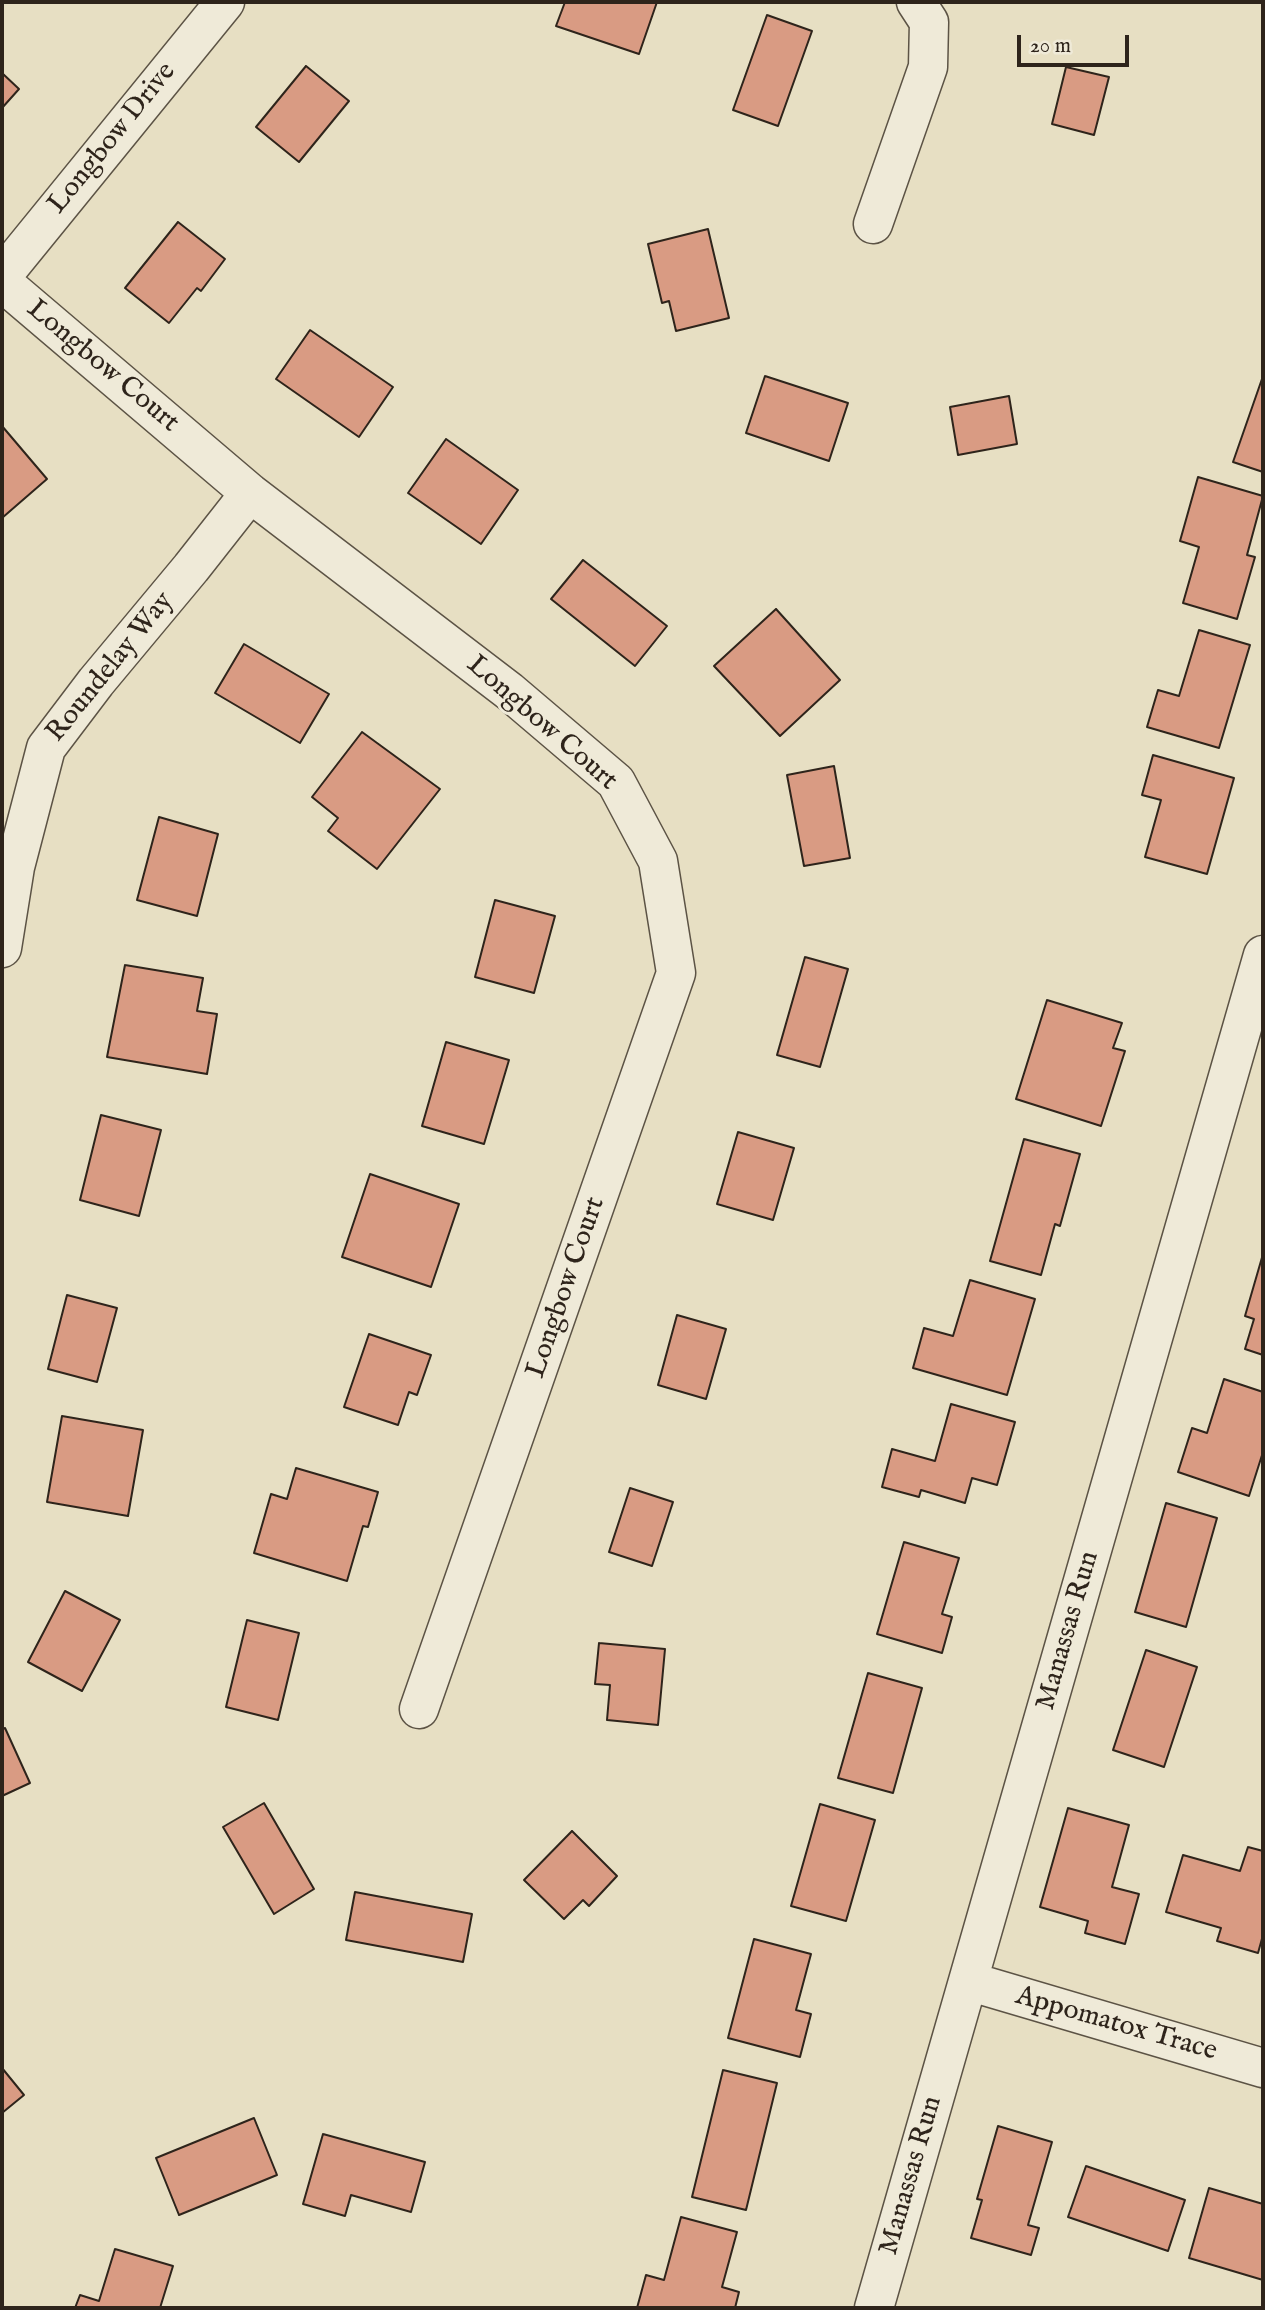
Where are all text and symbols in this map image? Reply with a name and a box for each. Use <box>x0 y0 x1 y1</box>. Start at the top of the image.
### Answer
scale bar <box>1020 21 1132 65</box>
text: 20 m <box>1030 33 1071 60</box>
street label: Longbow Drive <box>42 57 184 221</box>
street label: Longbow Court <box>19 293 185 441</box>
street label: Roundelay Way <box>40 586 182 750</box>
street label: Longbow Court <box>459 649 623 799</box>
street label: Longbow Court <box>520 1193 614 1383</box>
street label: Manassas Run <box>1030 1548 1108 1714</box>
street label: Appomatox Trace <box>1012 1980 1220 2070</box>
street label: Manassas Run <box>873 2093 951 2259</box>

